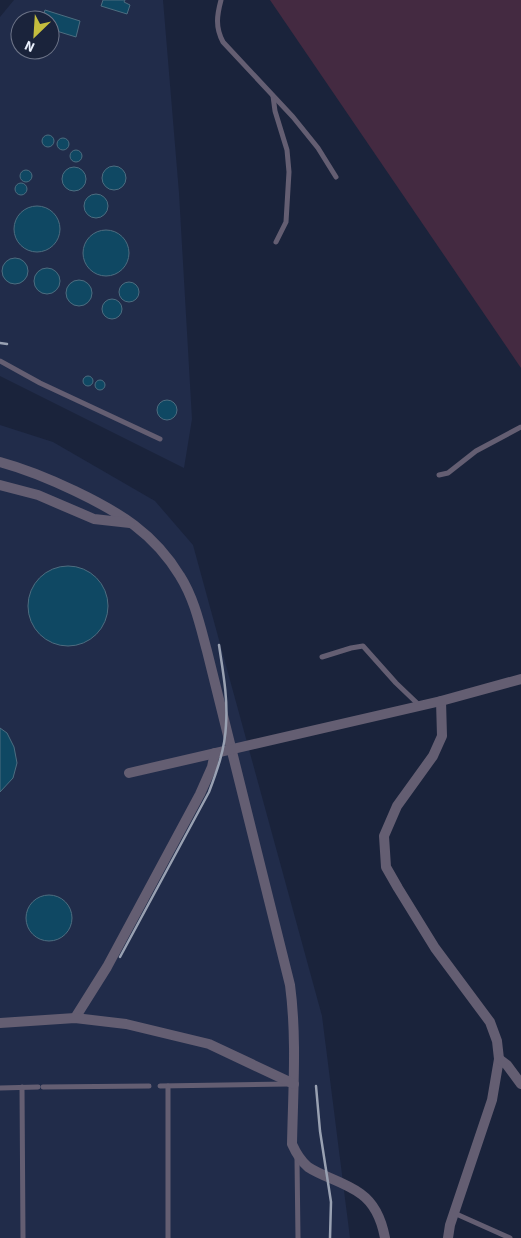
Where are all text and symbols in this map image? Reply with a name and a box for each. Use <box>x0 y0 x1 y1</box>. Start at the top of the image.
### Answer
north arrow <box>10 10 60 60</box>
text: N <box>21 35 38 57</box>

